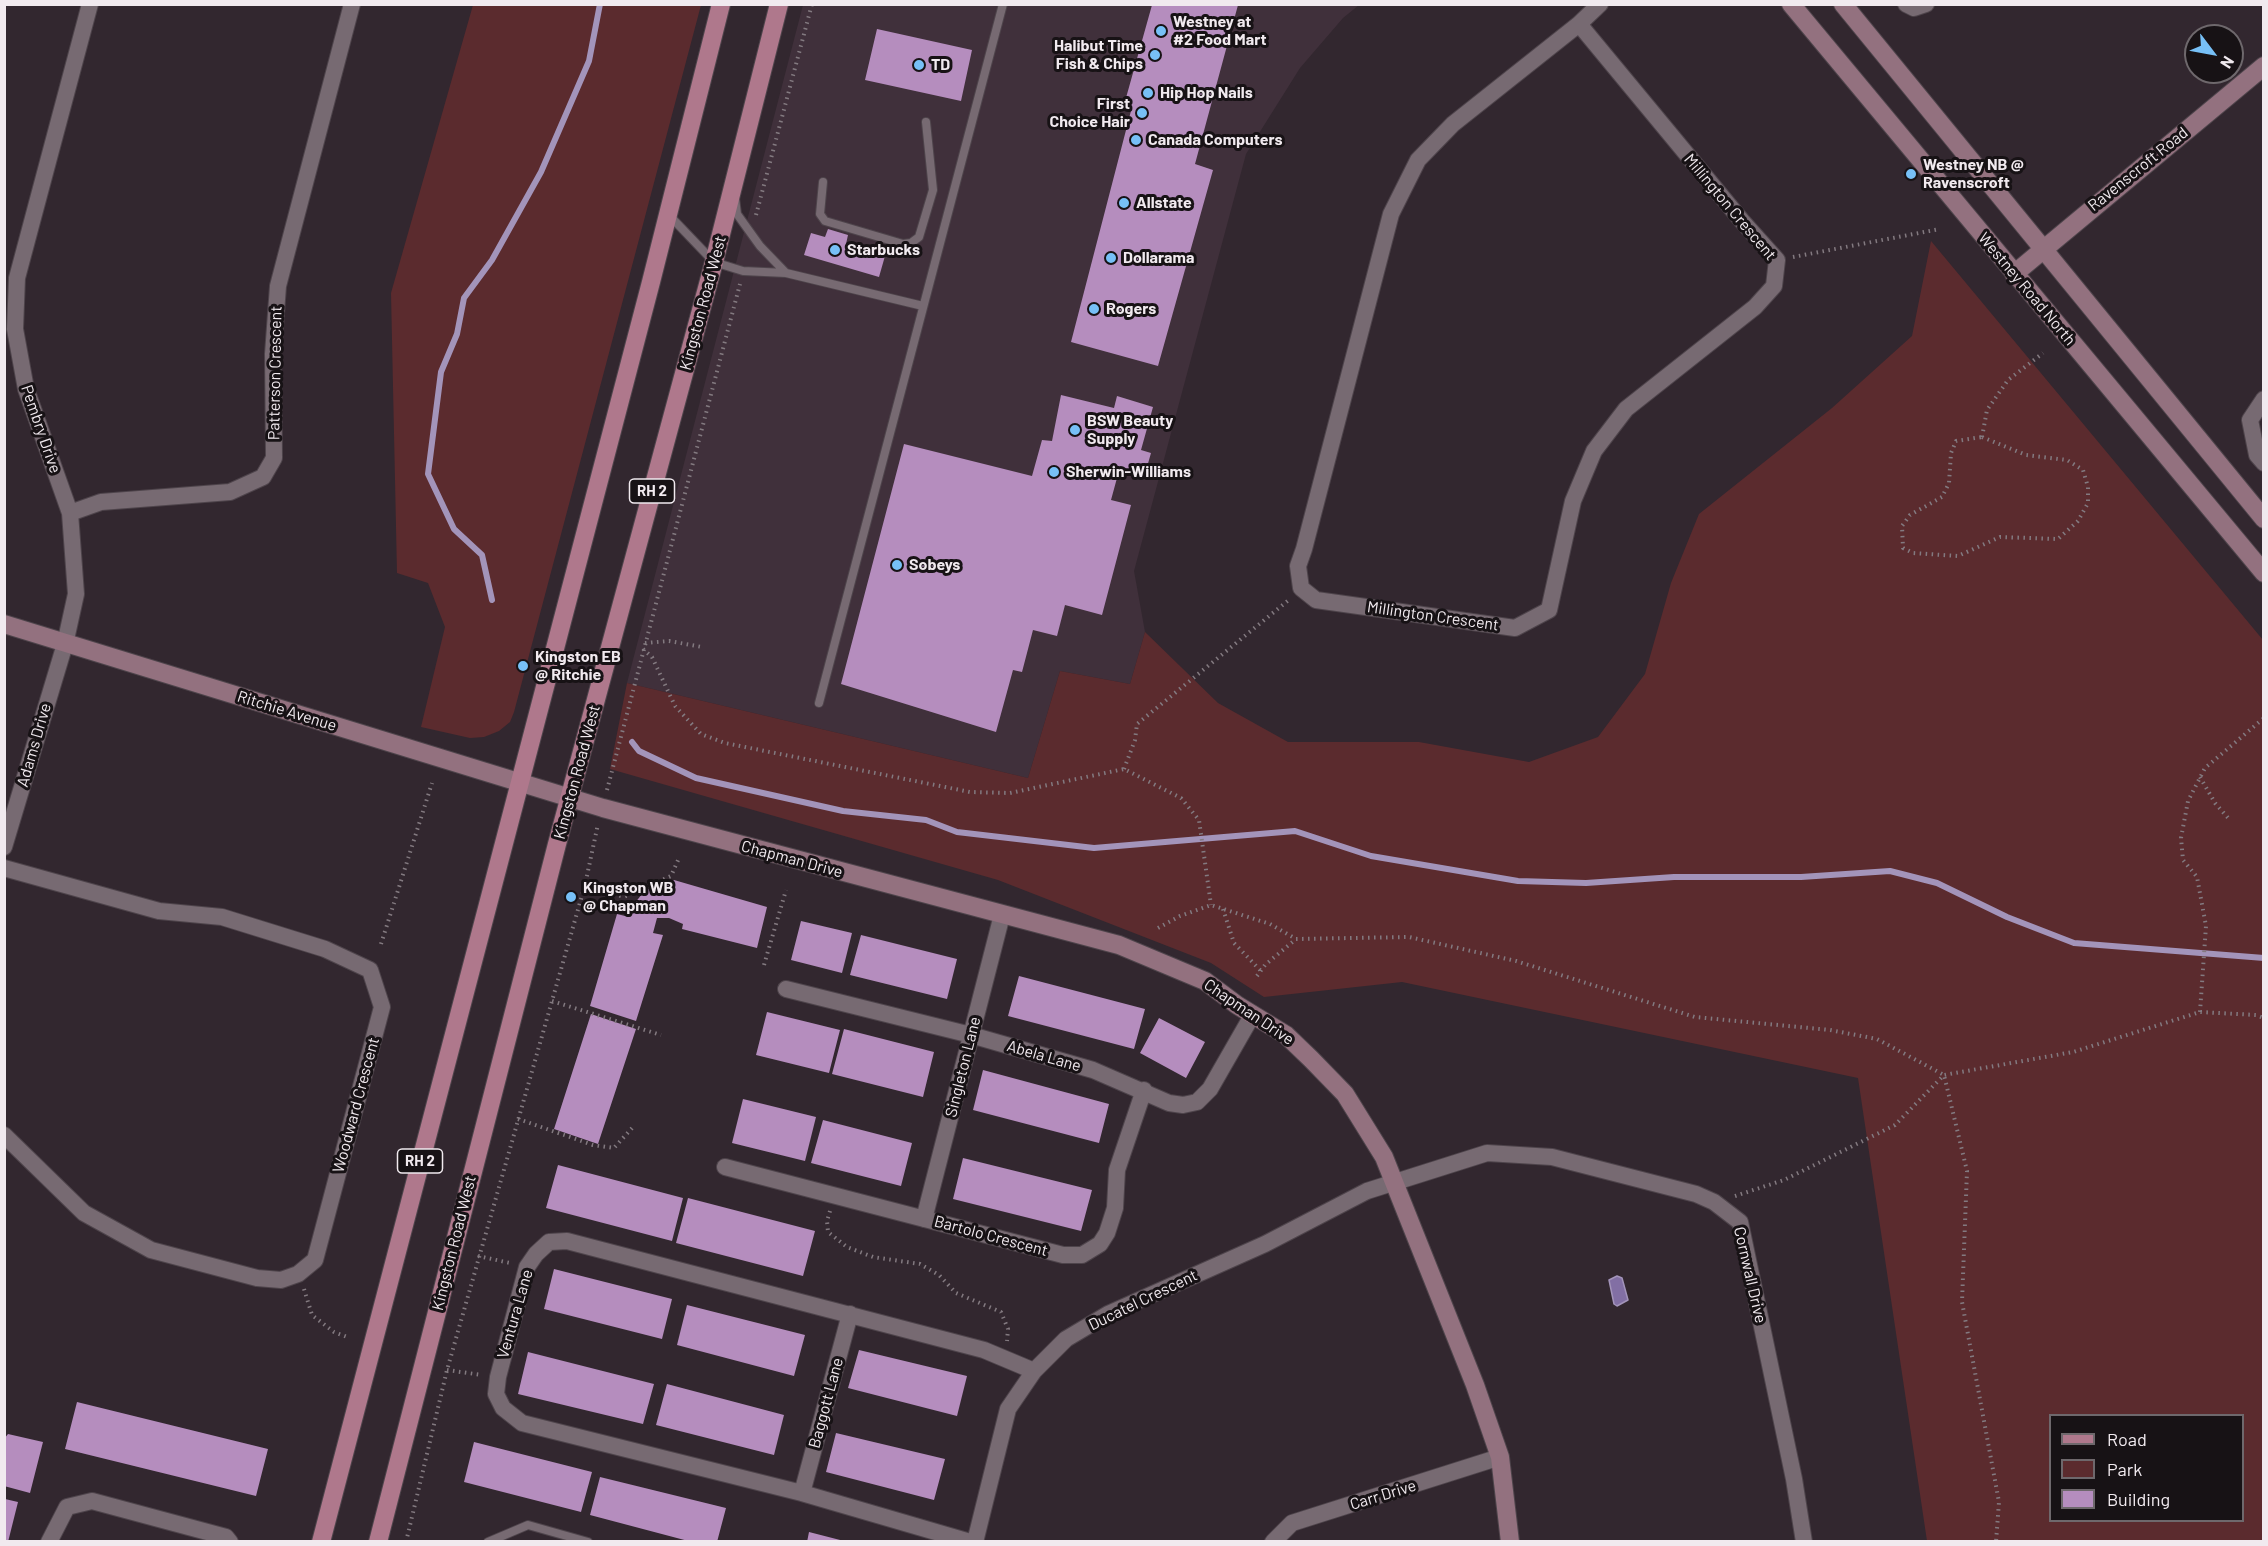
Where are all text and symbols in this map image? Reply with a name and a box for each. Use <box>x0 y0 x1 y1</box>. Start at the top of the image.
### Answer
place label: Westney at #2 Food Mart <box>1173 12 1266 50</box>
marker: Westney at #2 Food Mart <box>1154 24 1168 38</box>
north arrow <box>2184 24 2244 84</box>
place label: Halibut Time Fish & Chips <box>1054 36 1143 74</box>
marker: Halibut Time Fish & Chips <box>1148 48 1162 62</box>
text: N <box>2217 53 2239 72</box>
place label: TD <box>931 55 950 75</box>
marker: TD <box>912 58 926 72</box>
place label: Hip Hop Nails <box>1160 83 1253 103</box>
marker: Hip Hop Nails <box>1141 86 1155 100</box>
place label: First Choice Hair <box>1049 94 1130 132</box>
marker: First Choice Hair <box>1135 106 1149 120</box>
street label: Ravenscroft Road <box>2084 123 2192 215</box>
place label: Canada Computers <box>1148 130 1283 150</box>
marker: Canada Computers <box>1129 133 1143 147</box>
street label: Millington Crescent <box>1680 150 1780 264</box>
place label: Westney NB @ Ravenscroft <box>1923 155 2024 193</box>
marker: Westney NB @ Ravenscroft <box>1904 167 1918 181</box>
place label: Allstate <box>1136 193 1192 213</box>
marker: Allstate <box>1117 196 1131 210</box>
street label: Westney Road North <box>1974 229 2080 349</box>
street label: Kingston Road West <box>676 234 730 372</box>
place label: Starbucks <box>847 240 920 260</box>
marker: Starbucks <box>828 243 842 257</box>
place label: Dollarama <box>1123 248 1194 268</box>
marker: Dollarama <box>1104 251 1118 265</box>
place label: Rogers <box>1106 299 1156 319</box>
marker: Rogers <box>1087 302 1101 316</box>
street label: Patterson Crescent <box>264 306 286 440</box>
street label: Pembry Drive <box>17 382 65 476</box>
place label: BSW Beauty Supply <box>1087 411 1173 449</box>
marker: BSW Beauty Supply <box>1068 423 1082 437</box>
place label: Sherwin-Williams <box>1066 462 1191 482</box>
marker: Sherwin-Williams <box>1047 465 1061 479</box>
road number: RH 2 <box>630 479 674 503</box>
place label: Sobeys <box>909 555 960 575</box>
marker: Sobeys <box>890 558 904 572</box>
street label: Millington Crescent <box>1366 597 1500 635</box>
place label: Kingston EB @ Ritchie <box>535 647 621 685</box>
marker: Kingston EB @ Ritchie <box>516 659 530 673</box>
street label: Ritchie Avenue <box>235 687 339 735</box>
street label: Adams Drive <box>13 701 55 789</box>
street label: Kingston Road West <box>550 703 604 841</box>
street label: Chapman Drive <box>739 836 845 882</box>
place label: Kingston WB @ Chapman <box>583 878 673 916</box>
marker: Kingston WB @ Chapman <box>564 890 578 904</box>
street label: Chapman Drive <box>1200 975 1298 1049</box>
street label: Singleton Lane <box>941 1015 985 1119</box>
street label: Woodward Crescent <box>329 1035 383 1175</box>
street label: Abela Lane <box>1005 1036 1083 1076</box>
road number: RH 2 <box>398 1149 442 1173</box>
street label: Kingston Road West <box>428 1174 480 1312</box>
street label: Bartolo Crescent <box>932 1212 1050 1260</box>
street label: Cornwall Drive <box>1730 1225 1770 1325</box>
street label: Ducatel Crescent <box>1086 1265 1200 1335</box>
street label: Ventura Lane <box>493 1267 537 1361</box>
street label: Baggott Lane <box>805 1356 847 1450</box>
legend <box>2049 1414 2244 1522</box>
text: Road <box>2107 1428 2147 1450</box>
text: Park <box>2107 1458 2142 1480</box>
street label: Carr Drive <box>1348 1476 1418 1514</box>
text: Building <box>2107 1488 2170 1510</box>

